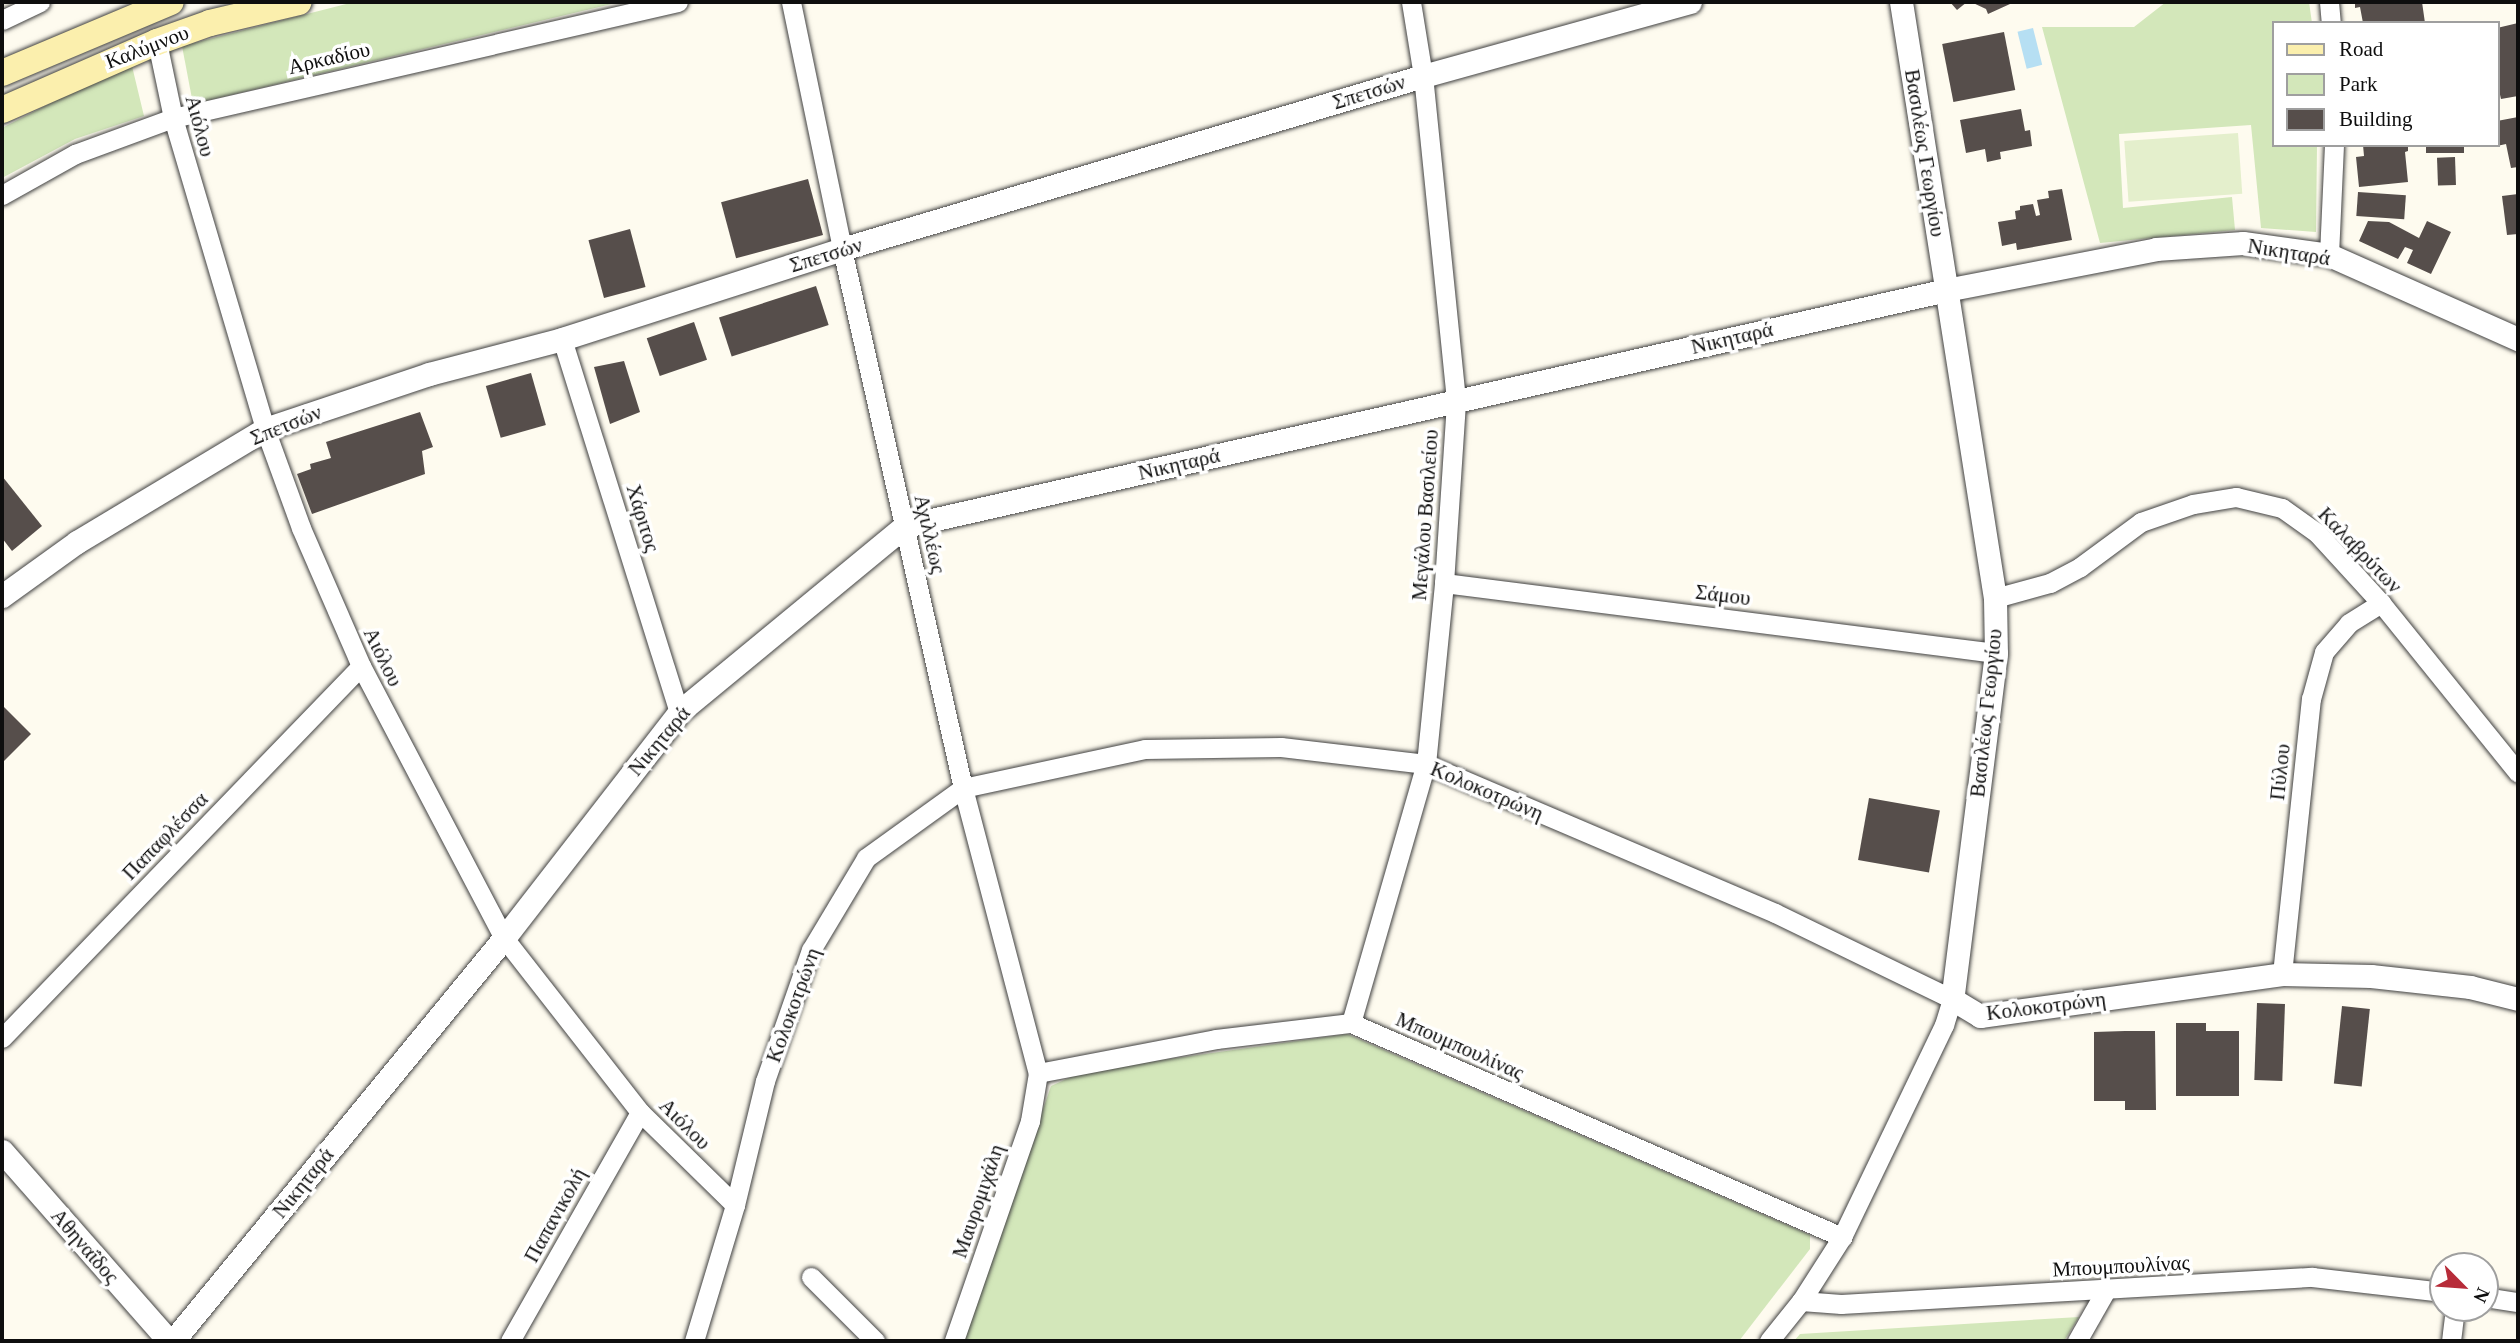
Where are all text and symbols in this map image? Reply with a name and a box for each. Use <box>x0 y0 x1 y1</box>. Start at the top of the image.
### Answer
street label: Καλύμνου <box>102 20 192 74</box>
legend <box>2272 21 2499 147</box>
street label: Αρκαδίου <box>285 36 373 80</box>
text: Road <box>2339 37 2383 61</box>
street label: Βασιλέως Γεωργίου <box>1899 67 1951 239</box>
street label: Σπετσών <box>1330 69 1408 115</box>
text: Park <box>2339 72 2378 96</box>
street label: Αιόλου <box>180 93 220 159</box>
text: Building <box>2339 107 2413 131</box>
street label: Σπετσών <box>787 232 865 278</box>
street label: Νικηταρά <box>2246 233 2332 271</box>
street label: Νικηταρά <box>1689 316 1775 360</box>
street label: Σπετσών <box>247 399 325 451</box>
street label: Μεγάλου Βασιλείου <box>1406 429 1444 601</box>
street label: Νικηταρά <box>1136 442 1222 486</box>
street label: Χάριτος <box>621 481 665 555</box>
street label: Αχιλλέως <box>909 492 951 576</box>
street label: Καλαβρύτων <box>2313 502 2407 598</box>
street label: Σάμου <box>1694 579 1752 611</box>
street label: Αιόλου <box>358 623 408 691</box>
street label: Βασιλέως Γεωργίου <box>1965 627 2007 799</box>
street label: Νικηταρά <box>623 701 695 781</box>
street label: Πύλου <box>2265 743 2295 801</box>
street label: Κολοκοτρώνη <box>1427 756 1547 826</box>
street label: Παπαφλέσσα <box>117 787 213 885</box>
street label: Κολοκοτρώνη <box>761 944 825 1066</box>
street label: Κολοκοτρώνη <box>1985 986 2107 1026</box>
street label: Μπουμπουλίνας <box>1392 1007 1528 1085</box>
street label: Αιόλου <box>654 1093 716 1155</box>
street label: Μαυρομιχάλη <box>947 1141 1009 1261</box>
street label: Νικηταρά <box>267 1143 339 1223</box>
street label: Παπανικολή <box>519 1163 591 1267</box>
street label: Αθηναΐδος <box>46 1203 124 1289</box>
street label: Μπουμπουλίνας <box>2052 1250 2190 1282</box>
north arrow <box>2429 1252 2499 1322</box>
text: N <box>2469 1285 2494 1306</box>

